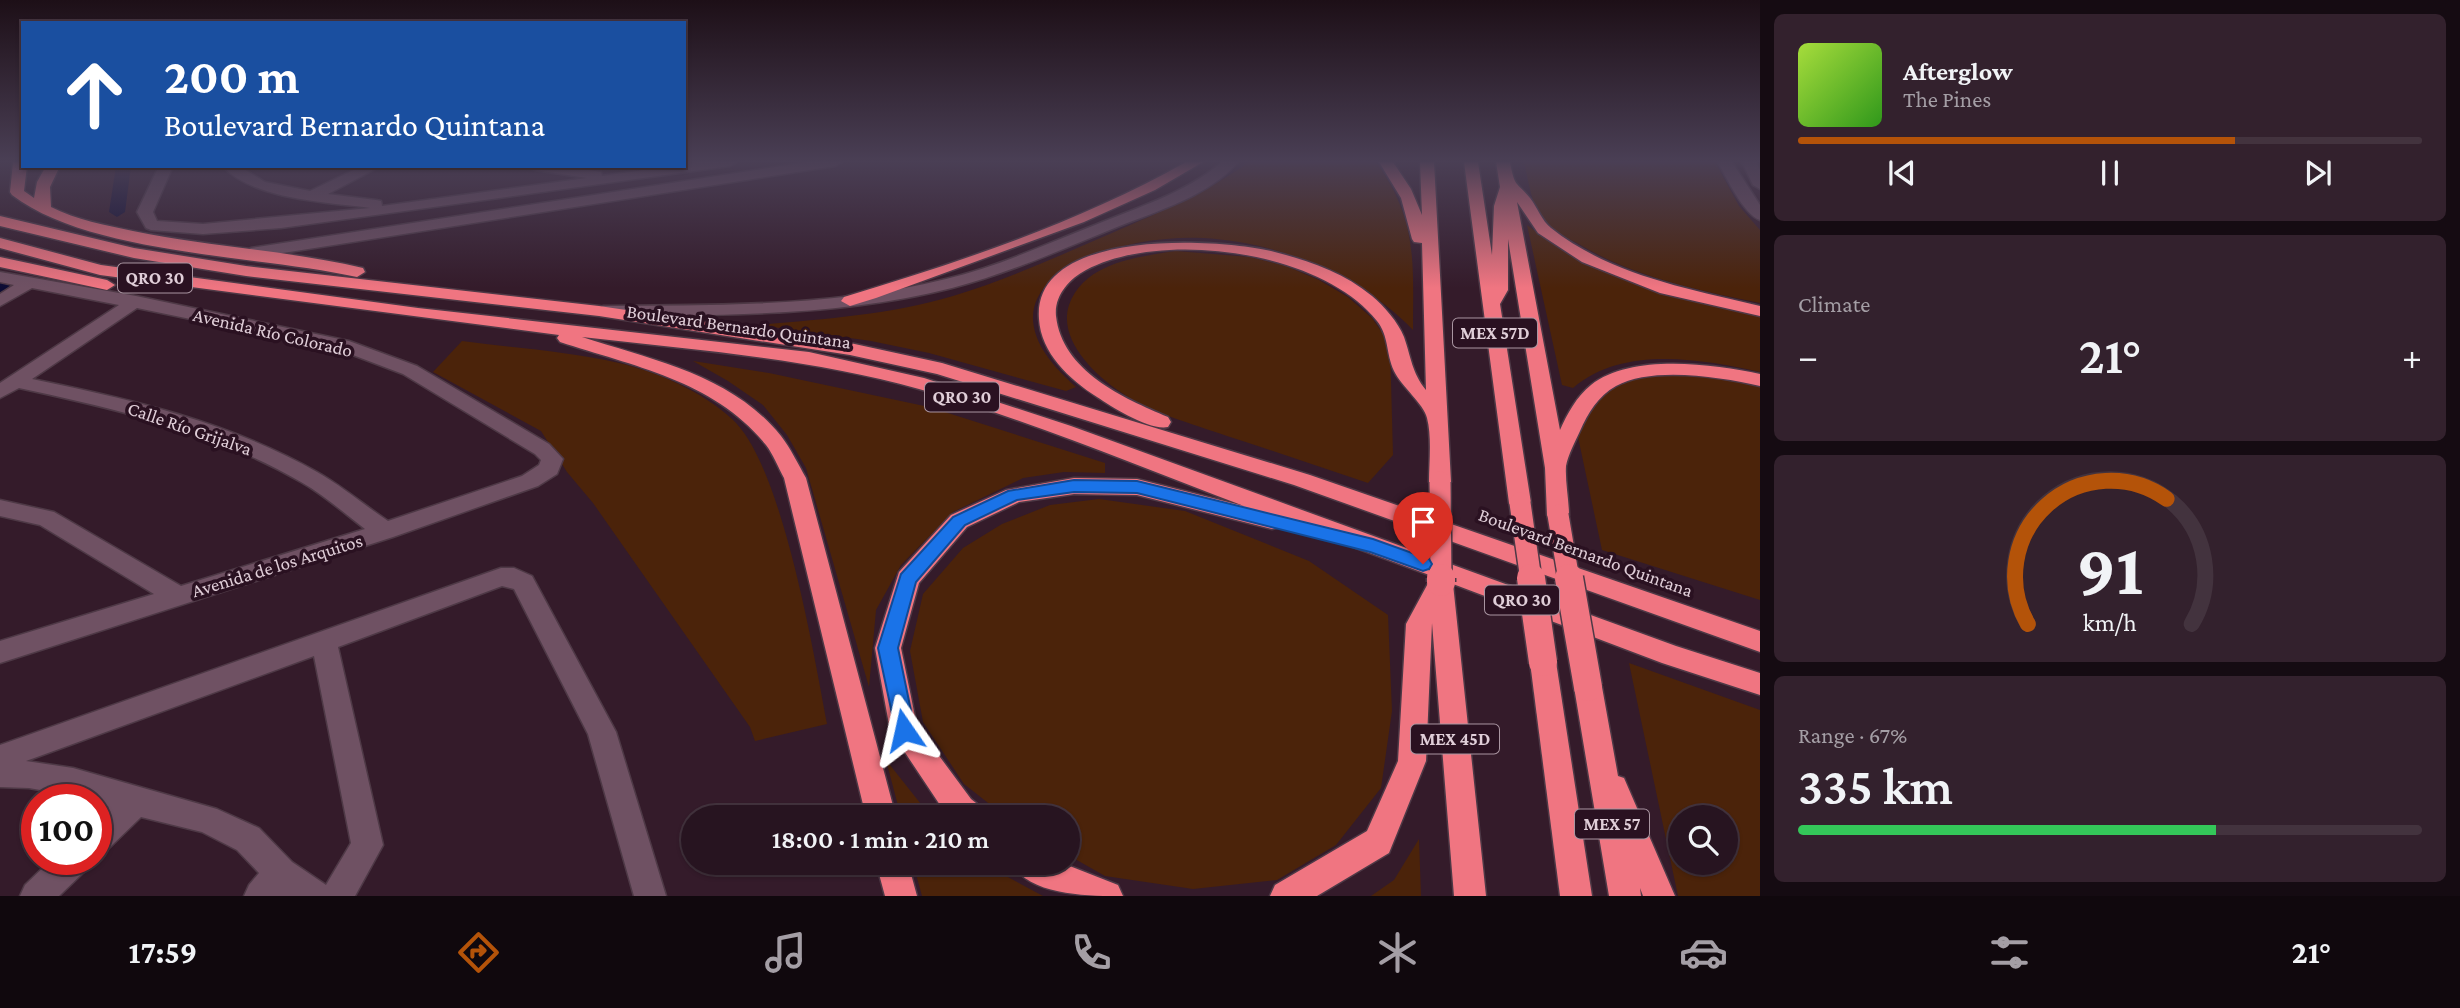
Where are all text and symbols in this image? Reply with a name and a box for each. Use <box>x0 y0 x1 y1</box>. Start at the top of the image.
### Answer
icon: ahead <box>49 49 140 140</box>
text: 200 m <box>164 49 299 104</box>
text: Afterglow <box>1903 57 2013 86</box>
text: The Pines <box>1903 86 1991 112</box>
text: Boulevard Bernardo Quintana <box>164 107 545 143</box>
icon: previous <box>1883 154 1921 192</box>
icon: pause <box>2091 154 2129 192</box>
icon: next <box>2299 154 2337 192</box>
road number: QRO 30 <box>118 264 192 292</box>
text: Climate <box>1798 291 1870 317</box>
street label: Boulevard Bernardo Quintana <box>625 300 853 353</box>
street label: Avenida Río Colorado <box>191 304 355 361</box>
road number: MEX 57D <box>1453 318 1537 348</box>
text: 21° <box>2079 326 2141 384</box>
text: − <box>1798 335 1818 377</box>
text: + <box>2402 335 2422 377</box>
road number: QRO 30 <box>925 382 999 412</box>
street label: Calle Río Grijalva <box>125 397 255 461</box>
pin <box>1393 492 1453 564</box>
icon: arrive <box>1404 503 1442 541</box>
street label: Boulevard Bernardo Quintana <box>1476 504 1696 601</box>
street label: Avenida de los Arquitos <box>189 530 365 601</box>
text: 91 <box>2077 530 2143 611</box>
road number: QRO 30 <box>1485 586 1559 614</box>
text: km/h <box>2083 609 2137 636</box>
position arrow <box>867 693 941 767</box>
text: Range · 67% <box>1798 722 1907 748</box>
road number: MEX 45D <box>1411 724 1499 754</box>
text: 335 km <box>1798 757 1953 815</box>
speed limit sign: 100 <box>21 784 112 875</box>
map controls <box>1668 805 1738 875</box>
button: search <box>1668 805 1738 875</box>
road number: MEX 57 <box>1575 810 1649 838</box>
text: 18:00 · 1 min · 210 m <box>772 825 989 854</box>
icon: directions <box>454 928 503 977</box>
icon: music <box>761 928 810 977</box>
icon: phone <box>1067 928 1116 977</box>
icon: climate <box>1373 928 1422 977</box>
icon: car <box>1679 928 1728 977</box>
icon: filters <box>1985 928 2034 977</box>
text: 17:59 <box>129 934 197 970</box>
text: 21° <box>2292 934 2331 970</box>

